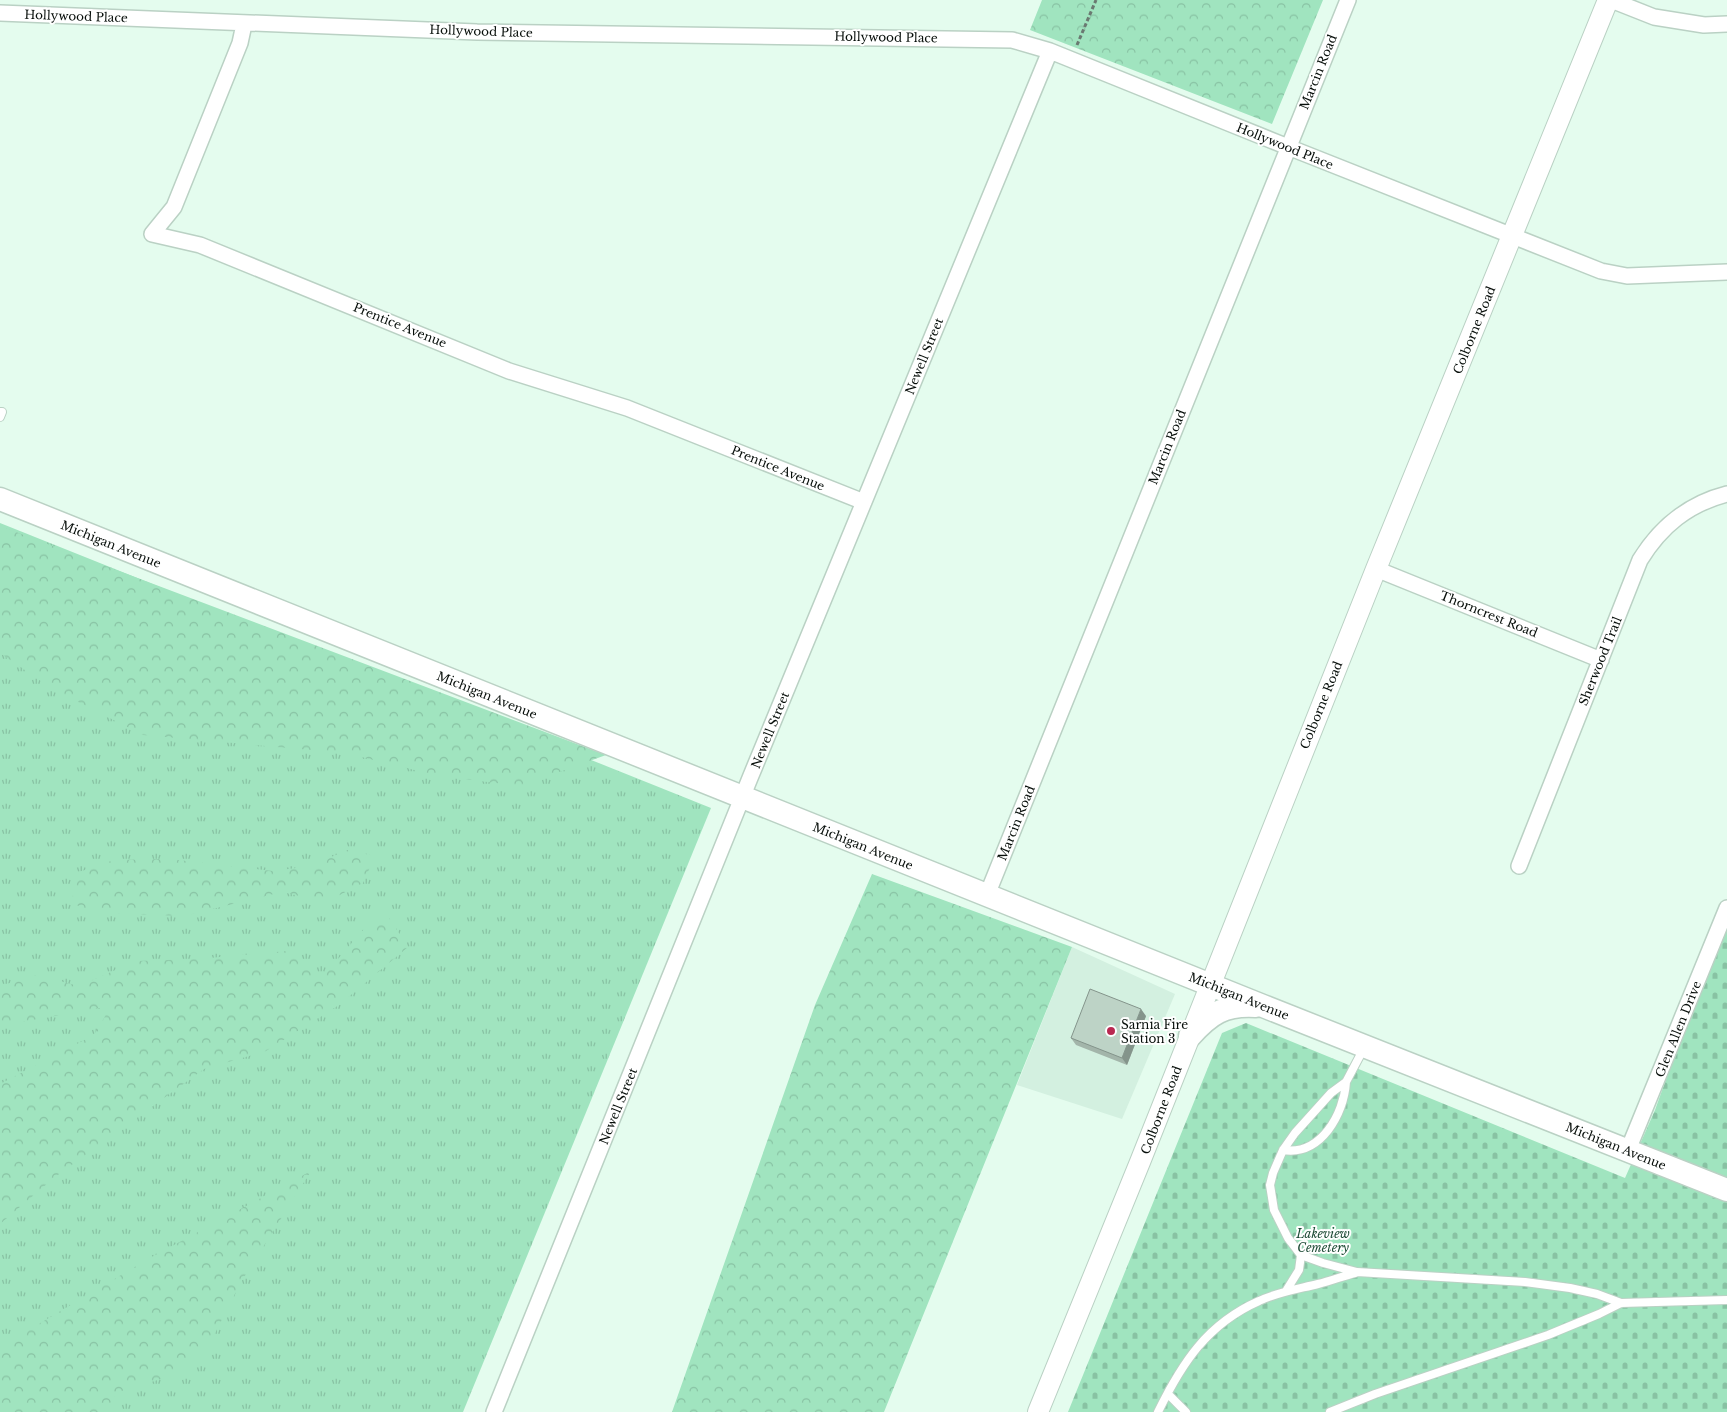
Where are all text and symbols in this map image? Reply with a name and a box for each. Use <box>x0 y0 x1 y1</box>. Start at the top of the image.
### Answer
street label: Hollywood Place <box>24 7 128 25</box>
street label: Hollywood Place <box>429 22 533 40</box>
street label: Hollywood Place <box>834 29 938 45</box>
street label: Marcin Road <box>1296 32 1340 112</box>
street label: Hollywood Place <box>1234 120 1336 172</box>
street label: Colborne Road <box>1450 284 1498 376</box>
street label: Prentice Avenue <box>351 299 449 351</box>
street label: Newell Street <box>902 315 946 397</box>
street label: Marcin Road <box>1145 407 1189 487</box>
street label: Prentice Avenue <box>729 442 827 494</box>
street label: Michigan Avenue <box>59 517 163 571</box>
street label: Thorncrest Road <box>1438 588 1540 640</box>
street label: Sherwood Trail <box>1575 614 1625 708</box>
street label: Colborne Road <box>1297 659 1345 751</box>
street label: Michigan Avenue <box>435 668 539 722</box>
street label: Newell Street <box>748 689 792 771</box>
street label: Marcin Road <box>994 783 1038 863</box>
street label: Michigan Avenue <box>811 819 915 873</box>
street label: Michigan Avenue <box>1187 969 1291 1023</box>
street label: Glen Allen Drive <box>1652 979 1704 1079</box>
place label: Sarnia Fire Station 3 <box>1121 1017 1188 1046</box>
marker: Sarnia Fire Station 3 <box>1105 1025 1117 1037</box>
street label: Colborne Road <box>1137 1064 1185 1156</box>
street label: Newell Street <box>596 1065 640 1147</box>
street label: Michigan Avenue <box>1564 1119 1668 1173</box>
park label: Lakeview Cemetery <box>1295 1226 1350 1255</box>

